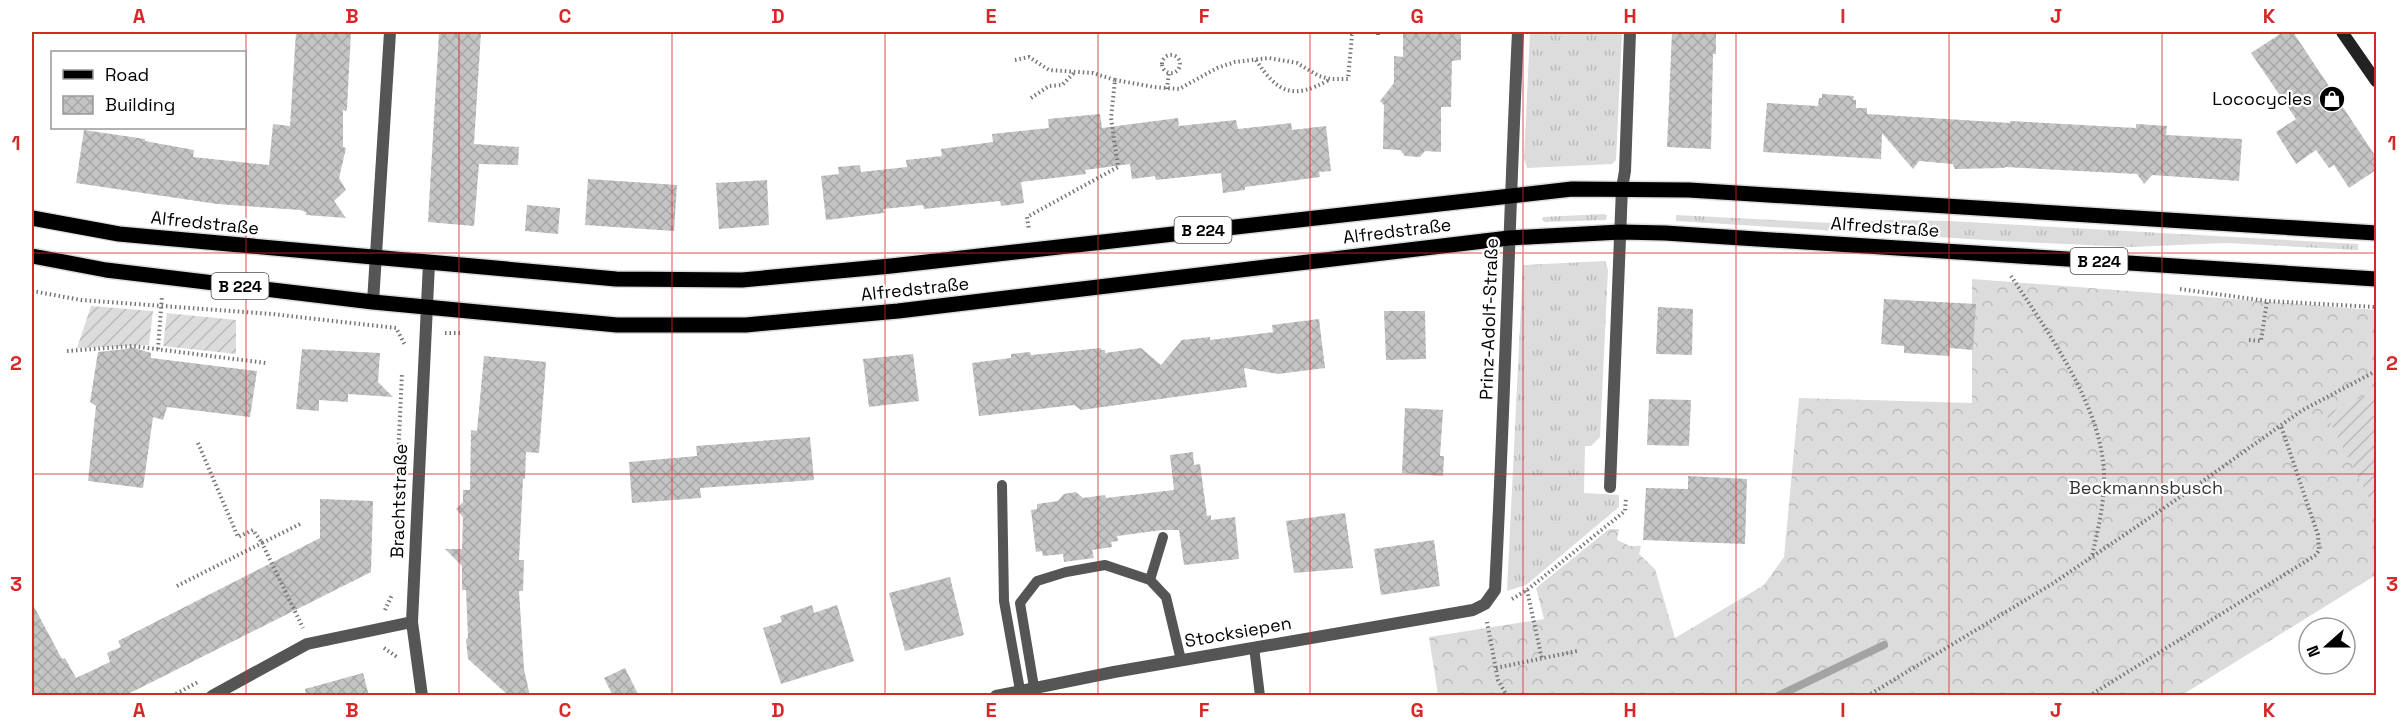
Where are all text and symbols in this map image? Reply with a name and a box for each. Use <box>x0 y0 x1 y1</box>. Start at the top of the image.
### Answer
text: A <box>133 3 146 29</box>
text: B <box>345 3 359 29</box>
text: C <box>559 3 572 29</box>
text: D <box>771 3 785 29</box>
text: E <box>985 3 997 29</box>
text: F <box>1199 3 1210 29</box>
text: G <box>1410 3 1424 29</box>
text: H <box>1623 3 1637 29</box>
text: I <box>1840 3 1846 29</box>
text: J <box>2050 3 2062 29</box>
text: K <box>2263 3 2276 29</box>
legend <box>51 51 246 129</box>
text: Road <box>105 63 149 86</box>
shop icon: Lococycles <box>2317 84 2347 114</box>
place label: Lococycles <box>2212 87 2312 110</box>
text: Building <box>105 93 175 116</box>
text: 1 <box>11 130 21 156</box>
text: 1 <box>2387 130 2397 156</box>
street label: Alfredstraße <box>150 205 260 240</box>
street label: Alfredstraße <box>1830 211 1940 242</box>
street label: Alfredstraße <box>1342 212 1452 249</box>
road number: B 224 <box>1174 217 1232 243</box>
street label: Prinz-Adolf-Straße <box>1474 237 1503 400</box>
road number: B 224 <box>2070 248 2128 274</box>
street label: Alfredstraße <box>860 271 970 306</box>
road number: B 224 <box>212 273 268 299</box>
text: 2 <box>10 350 22 376</box>
text: 2 <box>2386 350 2398 376</box>
street label: Brachtstraße <box>385 443 412 559</box>
park label: Beckmannsbusch <box>2069 476 2223 499</box>
text: 3 <box>10 571 22 597</box>
text: 3 <box>2386 571 2398 597</box>
street label: Stocksiepen <box>1183 611 1293 652</box>
north arrow <box>2297 616 2357 676</box>
text: N <box>2302 642 2325 660</box>
text: A <box>133 697 146 723</box>
text: B <box>345 697 359 723</box>
text: C <box>559 697 572 723</box>
text: D <box>771 697 785 723</box>
text: E <box>985 697 997 723</box>
text: F <box>1199 697 1210 723</box>
text: G <box>1410 697 1424 723</box>
text: H <box>1623 697 1637 723</box>
text: I <box>1840 697 1846 723</box>
text: J <box>2050 697 2062 723</box>
text: K <box>2263 697 2276 723</box>

